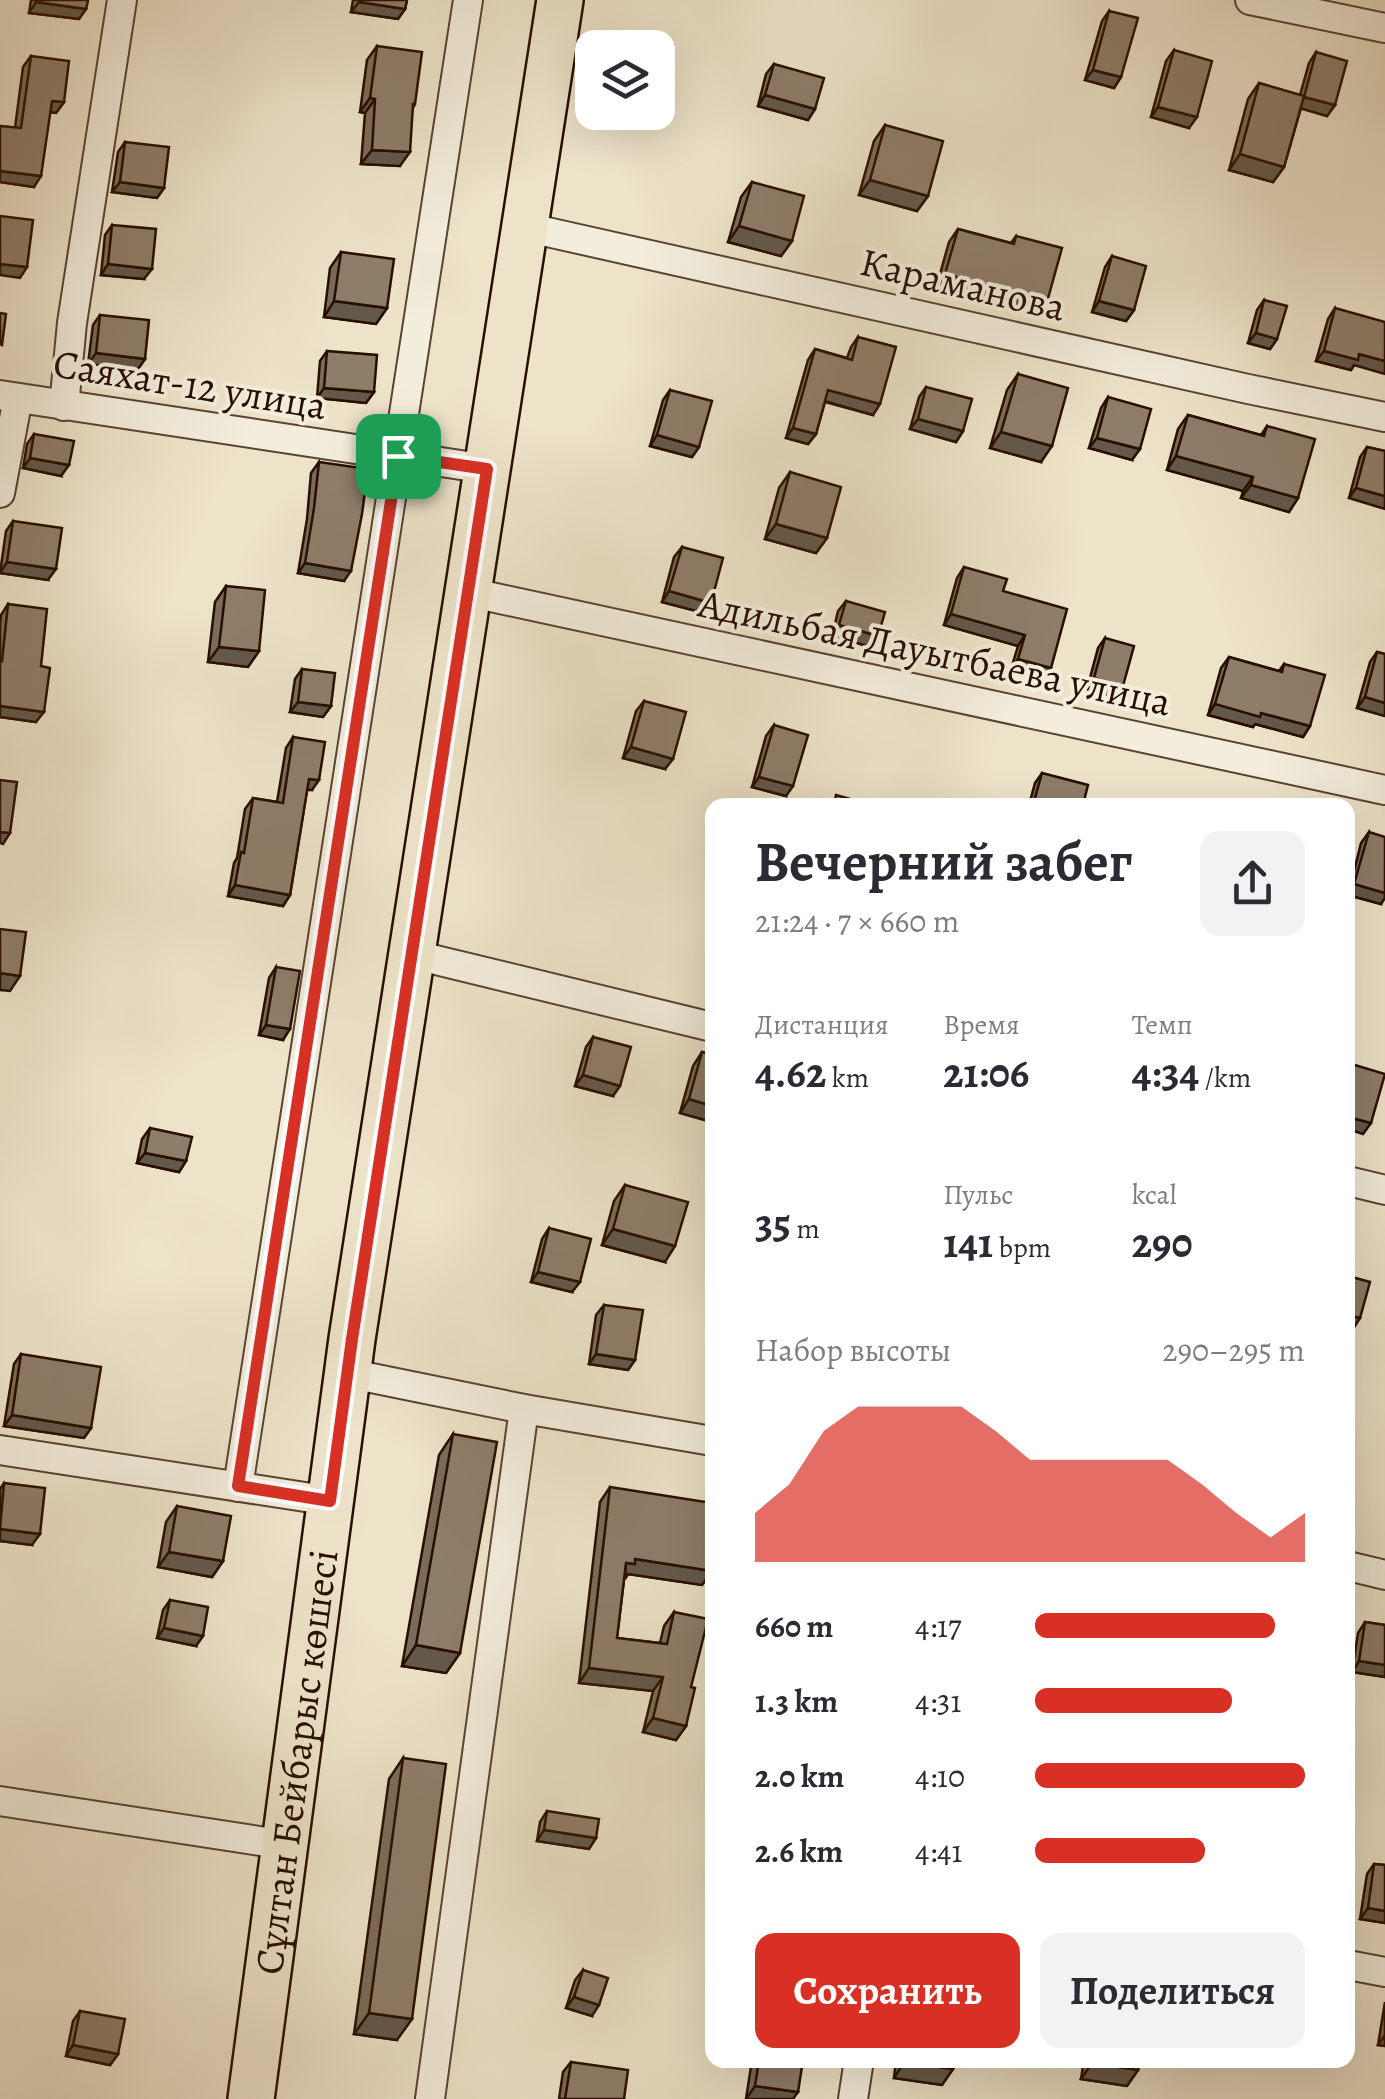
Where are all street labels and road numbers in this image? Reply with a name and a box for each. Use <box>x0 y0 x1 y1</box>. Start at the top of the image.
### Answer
street label: Караманова <box>855 234 1072 335</box>
street label: Саяхат-12 улица <box>49 336 331 433</box>
street label: Адильбая Дауытбаева улица <box>693 575 1177 730</box>
street label: Сұлтан Бейбарыс көшесі <box>241 1546 352 1978</box>

